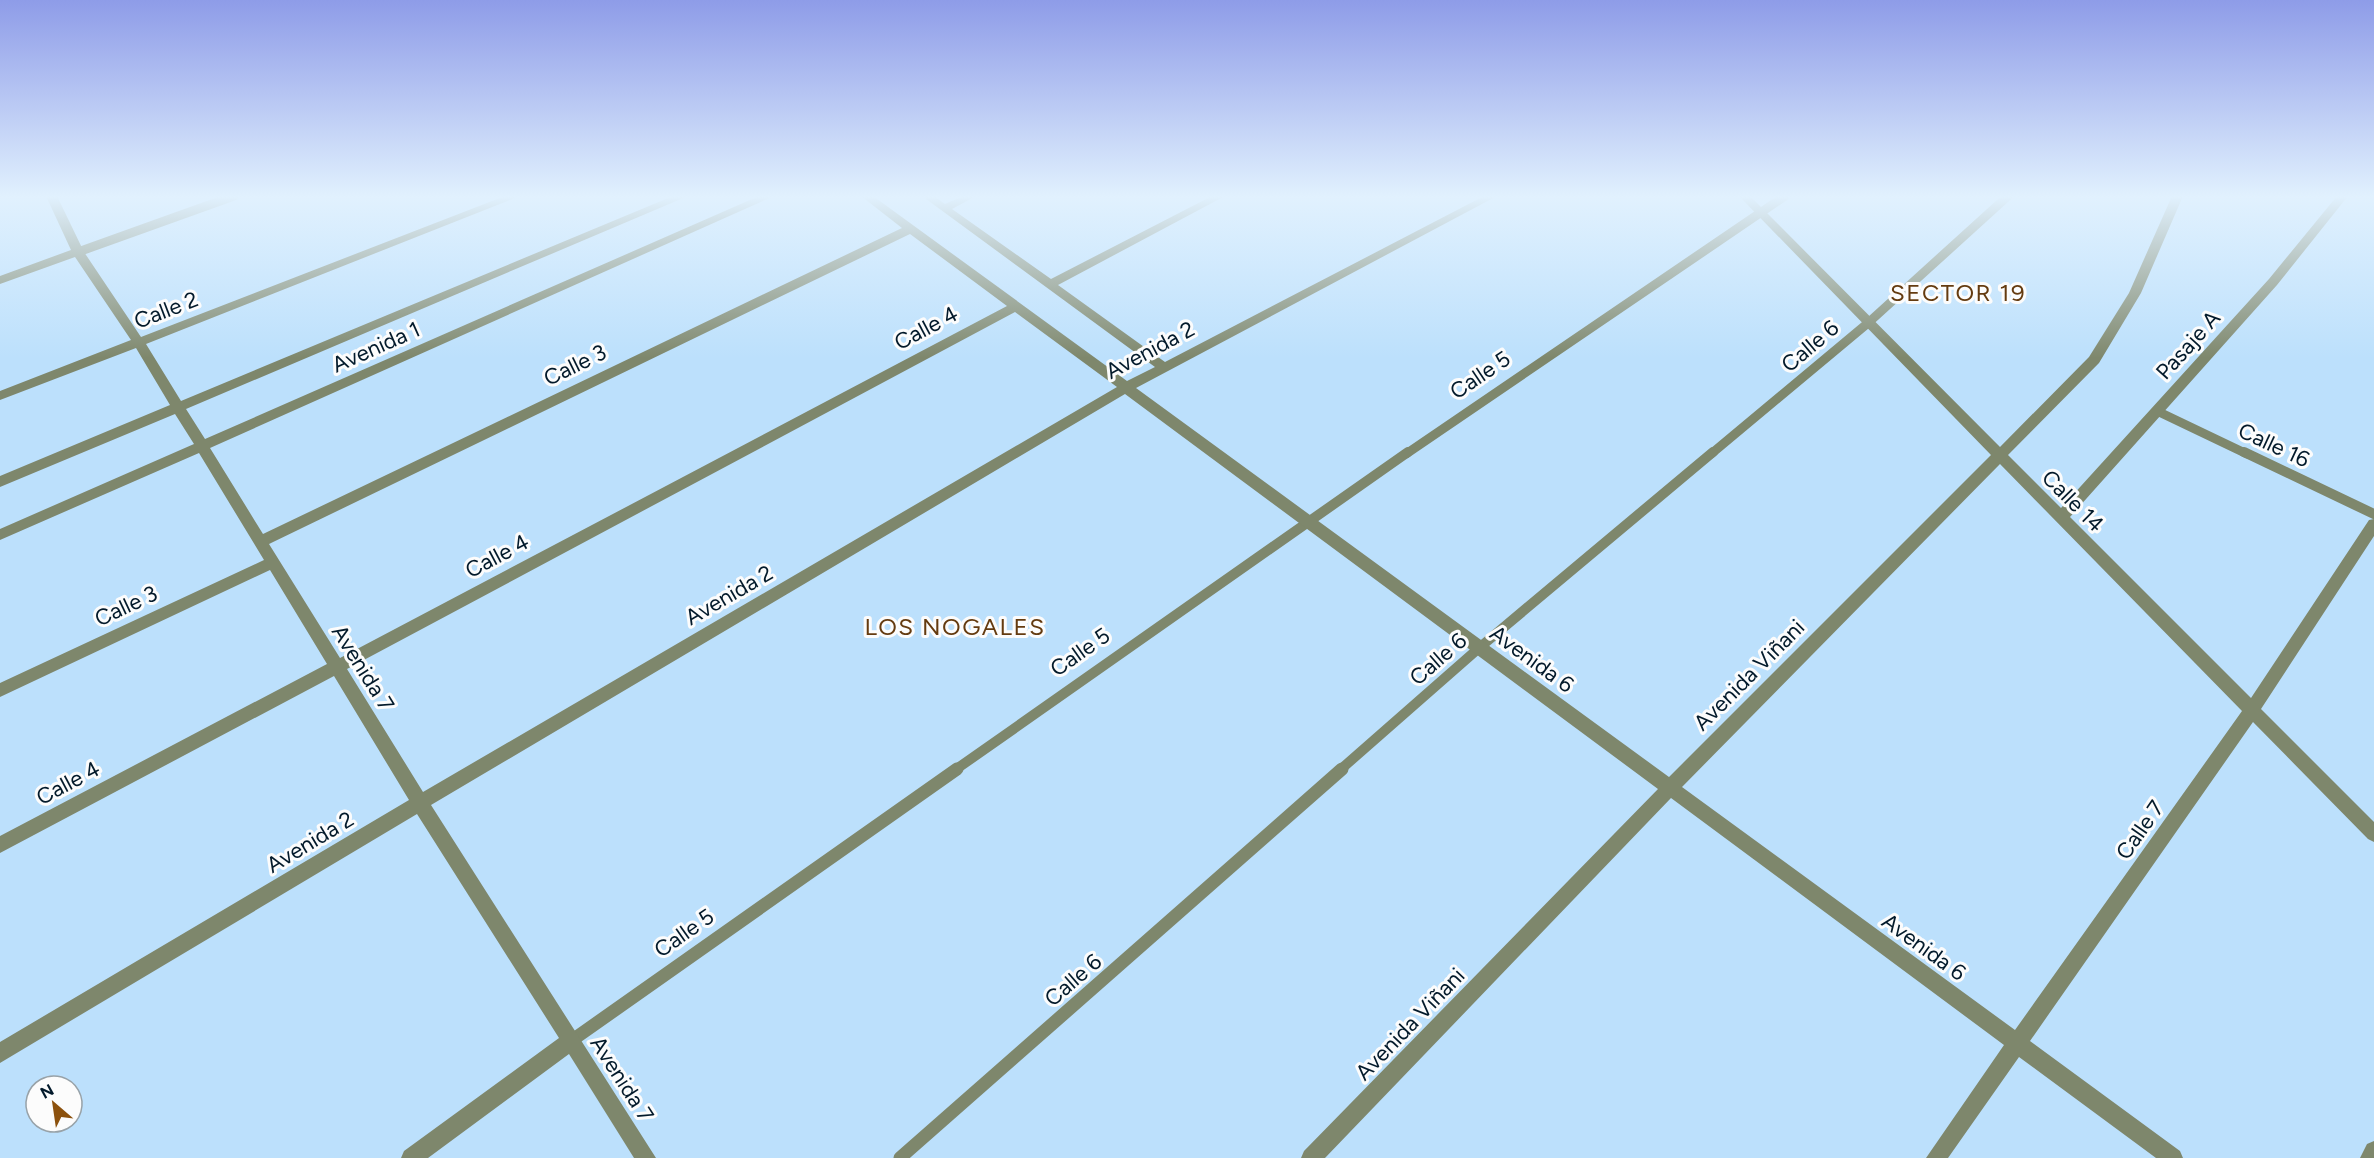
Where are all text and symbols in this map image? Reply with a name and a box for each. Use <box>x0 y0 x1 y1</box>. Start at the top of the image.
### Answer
district label: SECTOR 19 <box>1890 278 2026 307</box>
street label: Calle 2 <box>130 285 202 335</box>
street label: Calle 4 <box>890 300 962 356</box>
street label: Pasaje A <box>2150 305 2226 385</box>
street label: Calle 6 <box>1776 314 1844 378</box>
street label: Avenida 2 <box>1101 315 1199 385</box>
street label: Avenida 1 <box>328 316 424 378</box>
street label: Calle 3 <box>539 338 611 392</box>
street label: Calle 5 <box>1445 345 1515 405</box>
street label: Calle 16 <box>2234 417 2314 473</box>
street label: Calle 14 <box>2036 464 2110 538</box>
street label: Calle 4 <box>461 528 533 584</box>
street label: Avenida 2 <box>680 559 778 631</box>
street label: Calle 3 <box>90 580 162 632</box>
district label: LOS NOGALES <box>865 612 1045 641</box>
street label: Avenida Viñani <box>1688 614 1810 736</box>
street label: Avenida 7 <box>326 620 400 716</box>
street label: Avenida 6 <box>1485 620 1579 698</box>
street label: Calle 5 <box>1045 622 1115 682</box>
street label: Calle 6 <box>1404 627 1472 691</box>
street label: Calle 4 <box>32 755 104 811</box>
street label: Calle 7 <box>2110 795 2170 865</box>
street label: Avenida 2 <box>261 805 359 879</box>
street label: Calle 5 <box>649 903 719 963</box>
street label: Avenida 6 <box>1877 908 1971 986</box>
street label: Calle 6 <box>1039 948 1107 1012</box>
street label: Avenida Viñani <box>1350 962 1470 1086</box>
street label: Avenida 7 <box>584 1031 660 1127</box>
north arrow <box>24 1074 84 1134</box>
text: N <box>37 1080 57 1103</box>

